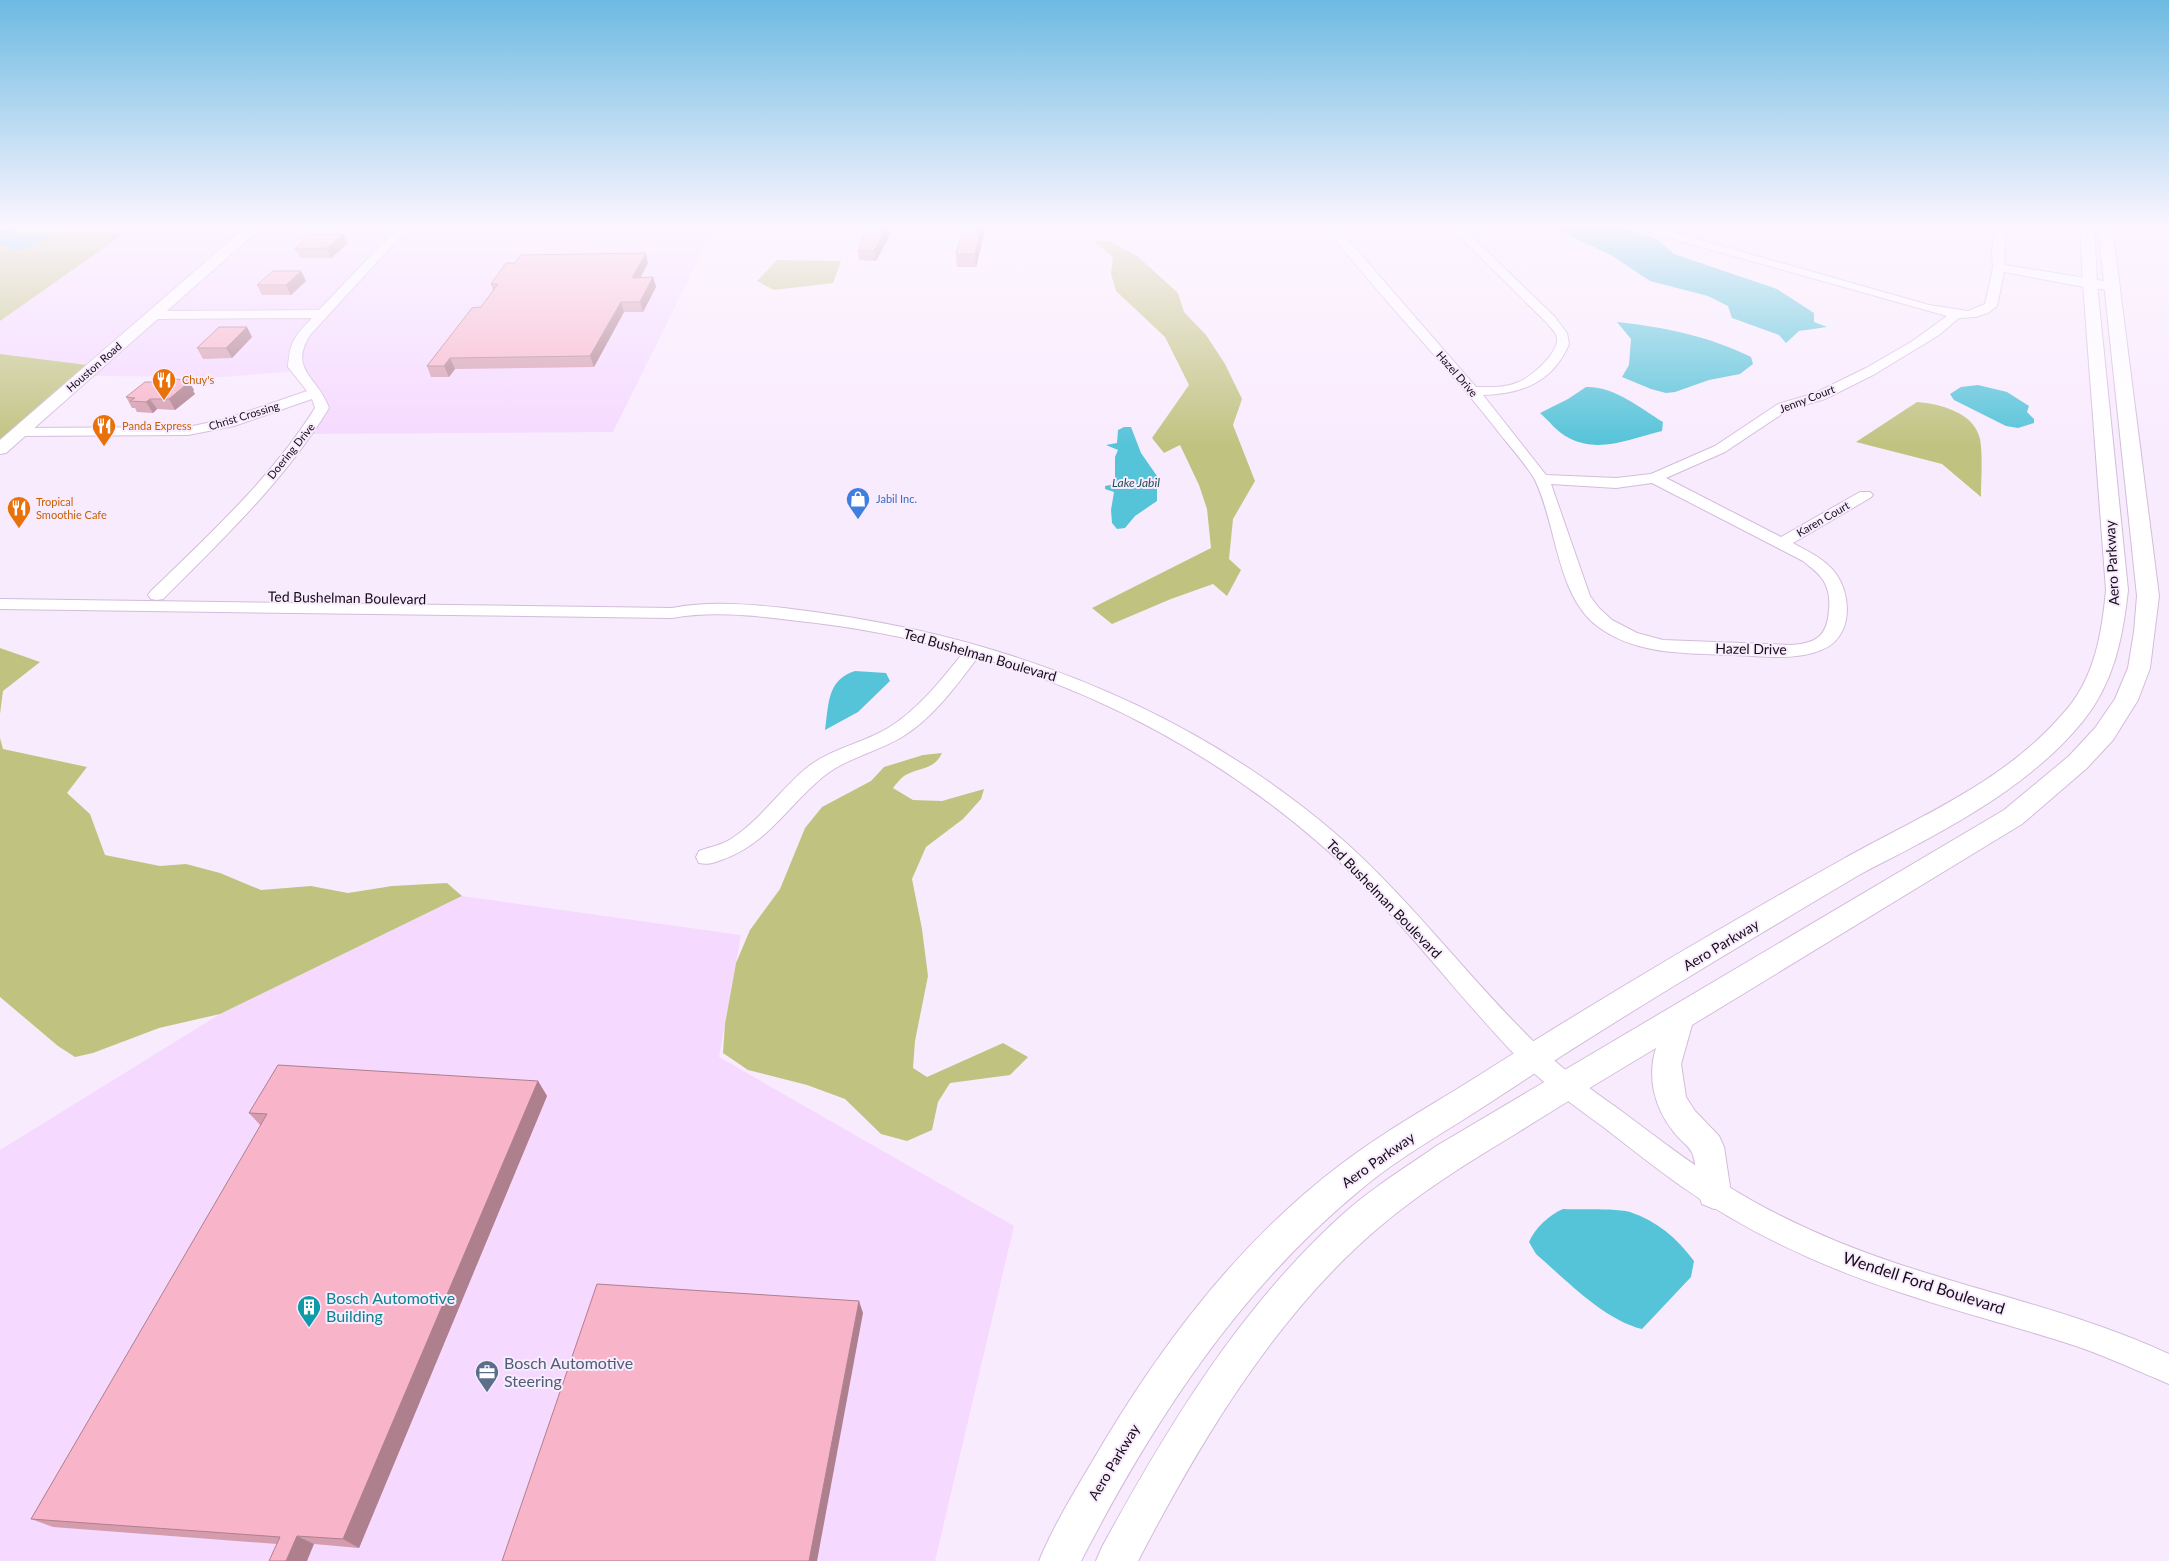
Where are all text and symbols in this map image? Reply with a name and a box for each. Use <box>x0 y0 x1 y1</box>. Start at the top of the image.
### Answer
street label: Houston Road <box>63 339 124 394</box>
street label: Hazel Drive <box>1434 348 1481 399</box>
restaurant icon: Chuy's <box>151 367 177 401</box>
place label: Chuy's <box>182 373 214 386</box>
street label: Jenny Court <box>1777 382 1836 415</box>
street label: Christ Crossing <box>207 399 281 432</box>
restaurant icon: Panda Express <box>91 413 117 447</box>
place label: Panda Express <box>122 419 192 432</box>
street label: Doering Drive <box>264 420 317 481</box>
water label: Lake Jabil <box>1112 475 1160 490</box>
shop icon: Jabil Inc. <box>845 486 871 520</box>
place label: Jabil Inc. <box>876 492 917 505</box>
restaurant icon: Tropical Smoothie Cafe <box>6 495 32 529</box>
place label: Tropical Smoothie Cafe <box>36 495 107 521</box>
street label: Karen Court <box>1794 498 1852 539</box>
street label: Aero Parkway <box>2101 519 2122 606</box>
street label: Ted Bushelman Boulevard <box>268 588 426 607</box>
street label: Ted Bushelman Boulevard <box>902 625 1059 685</box>
street label: Hazel Drive <box>1715 639 1787 658</box>
street label: Ted Bushelman Boulevard <box>1323 836 1446 962</box>
street label: Aero Parkway <box>1680 915 1762 974</box>
street label: Aero Parkway <box>1338 1128 1418 1191</box>
street label: Wendell Ford Boulevard <box>1841 1247 2007 1318</box>
place label: Bosch Automotive Building <box>326 1288 455 1325</box>
building icon: Bosch Automotive Building <box>296 1294 322 1328</box>
place label: Bosch Automotive Steering <box>504 1353 633 1390</box>
office icon: Bosch Automotive Steering <box>474 1359 500 1393</box>
street label: Aero Parkway <box>1084 1420 1143 1503</box>

